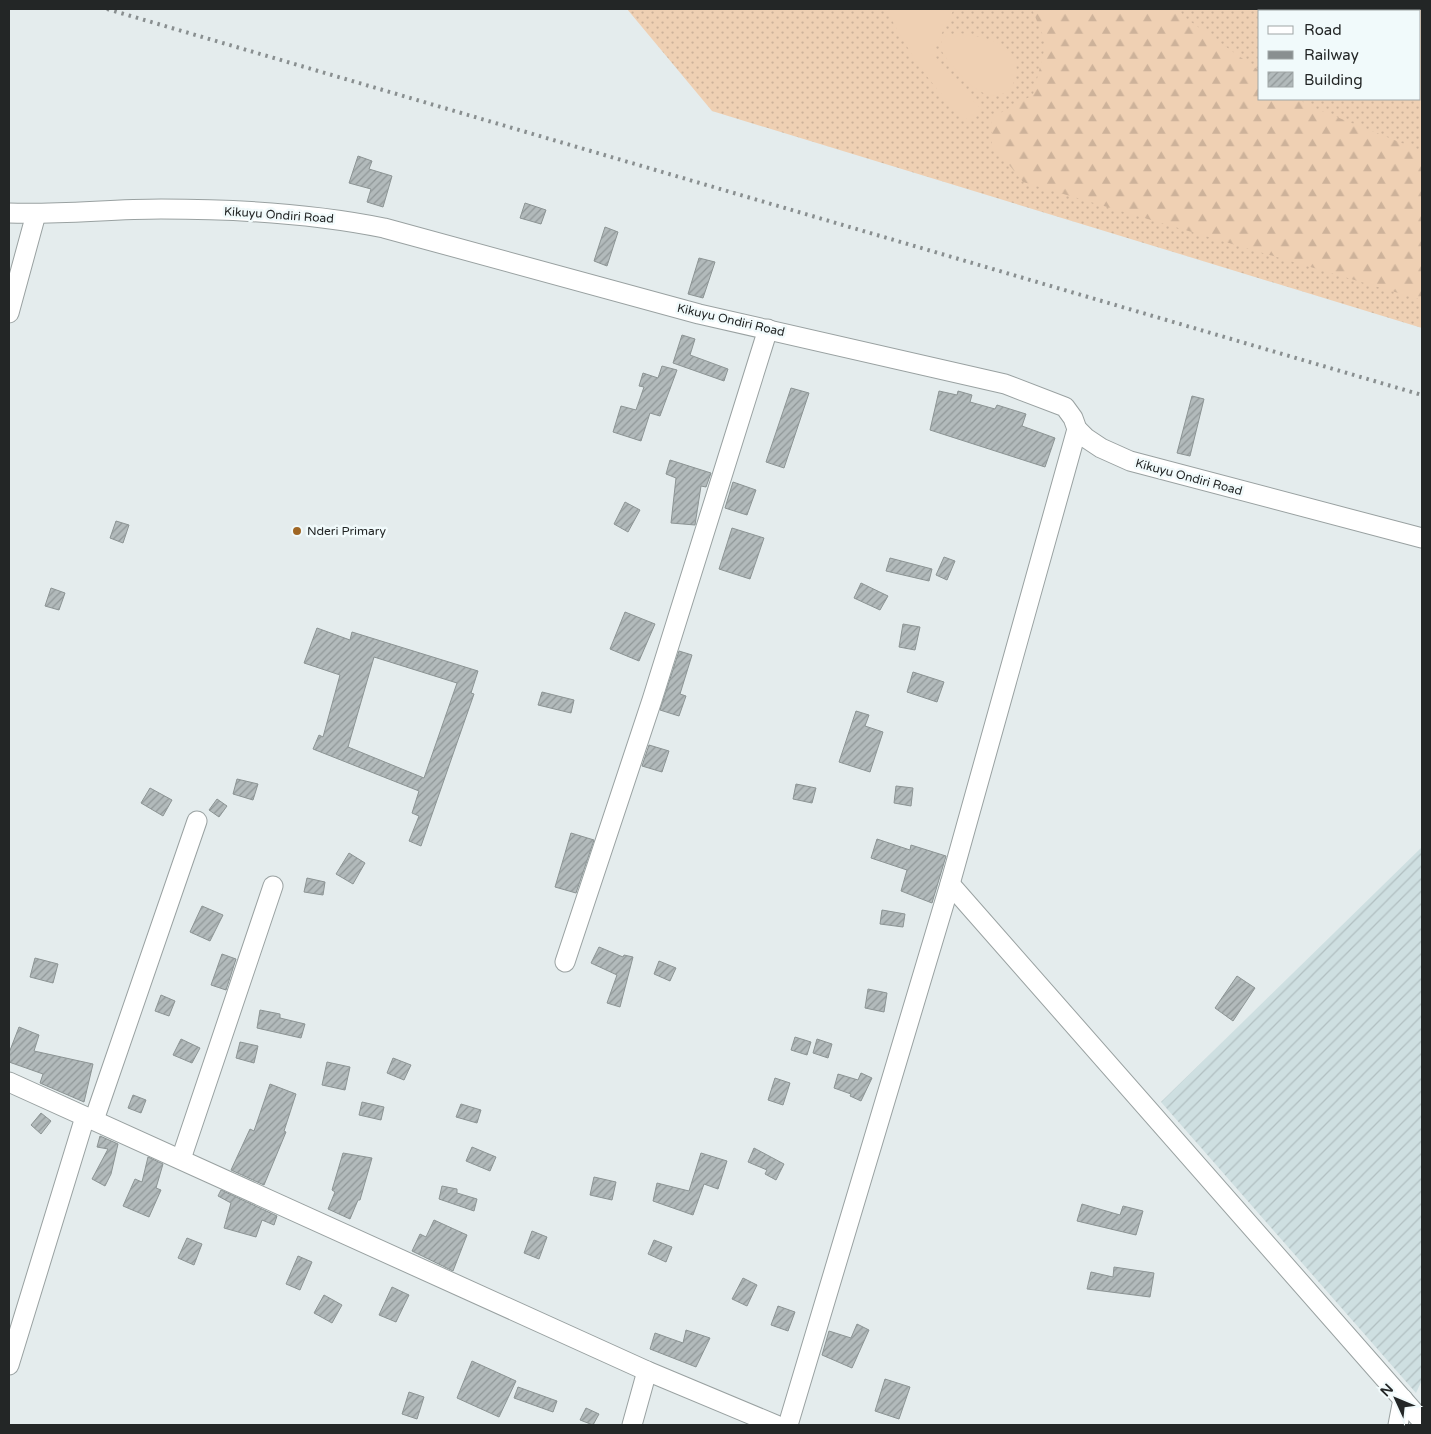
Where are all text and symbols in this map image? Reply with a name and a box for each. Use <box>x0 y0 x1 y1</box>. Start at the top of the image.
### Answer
legend <box>1258 10 1421 100</box>
text: Road <box>1304 21 1342 39</box>
text: Railway <box>1304 46 1359 64</box>
text: Building <box>1304 71 1363 89</box>
street label: Kikuyu Ondiri Road <box>224 204 334 226</box>
street label: Kikuyu Ondiri Road <box>676 301 786 339</box>
street label: Kikuyu Ondiri Road <box>1134 456 1244 498</box>
place label: Nderi Primary <box>307 524 386 538</box>
marker: Nderi Primary <box>291 525 303 537</box>
north arrow <box>1371 1374 1421 1424</box>
text: N <box>1377 1380 1397 1400</box>

